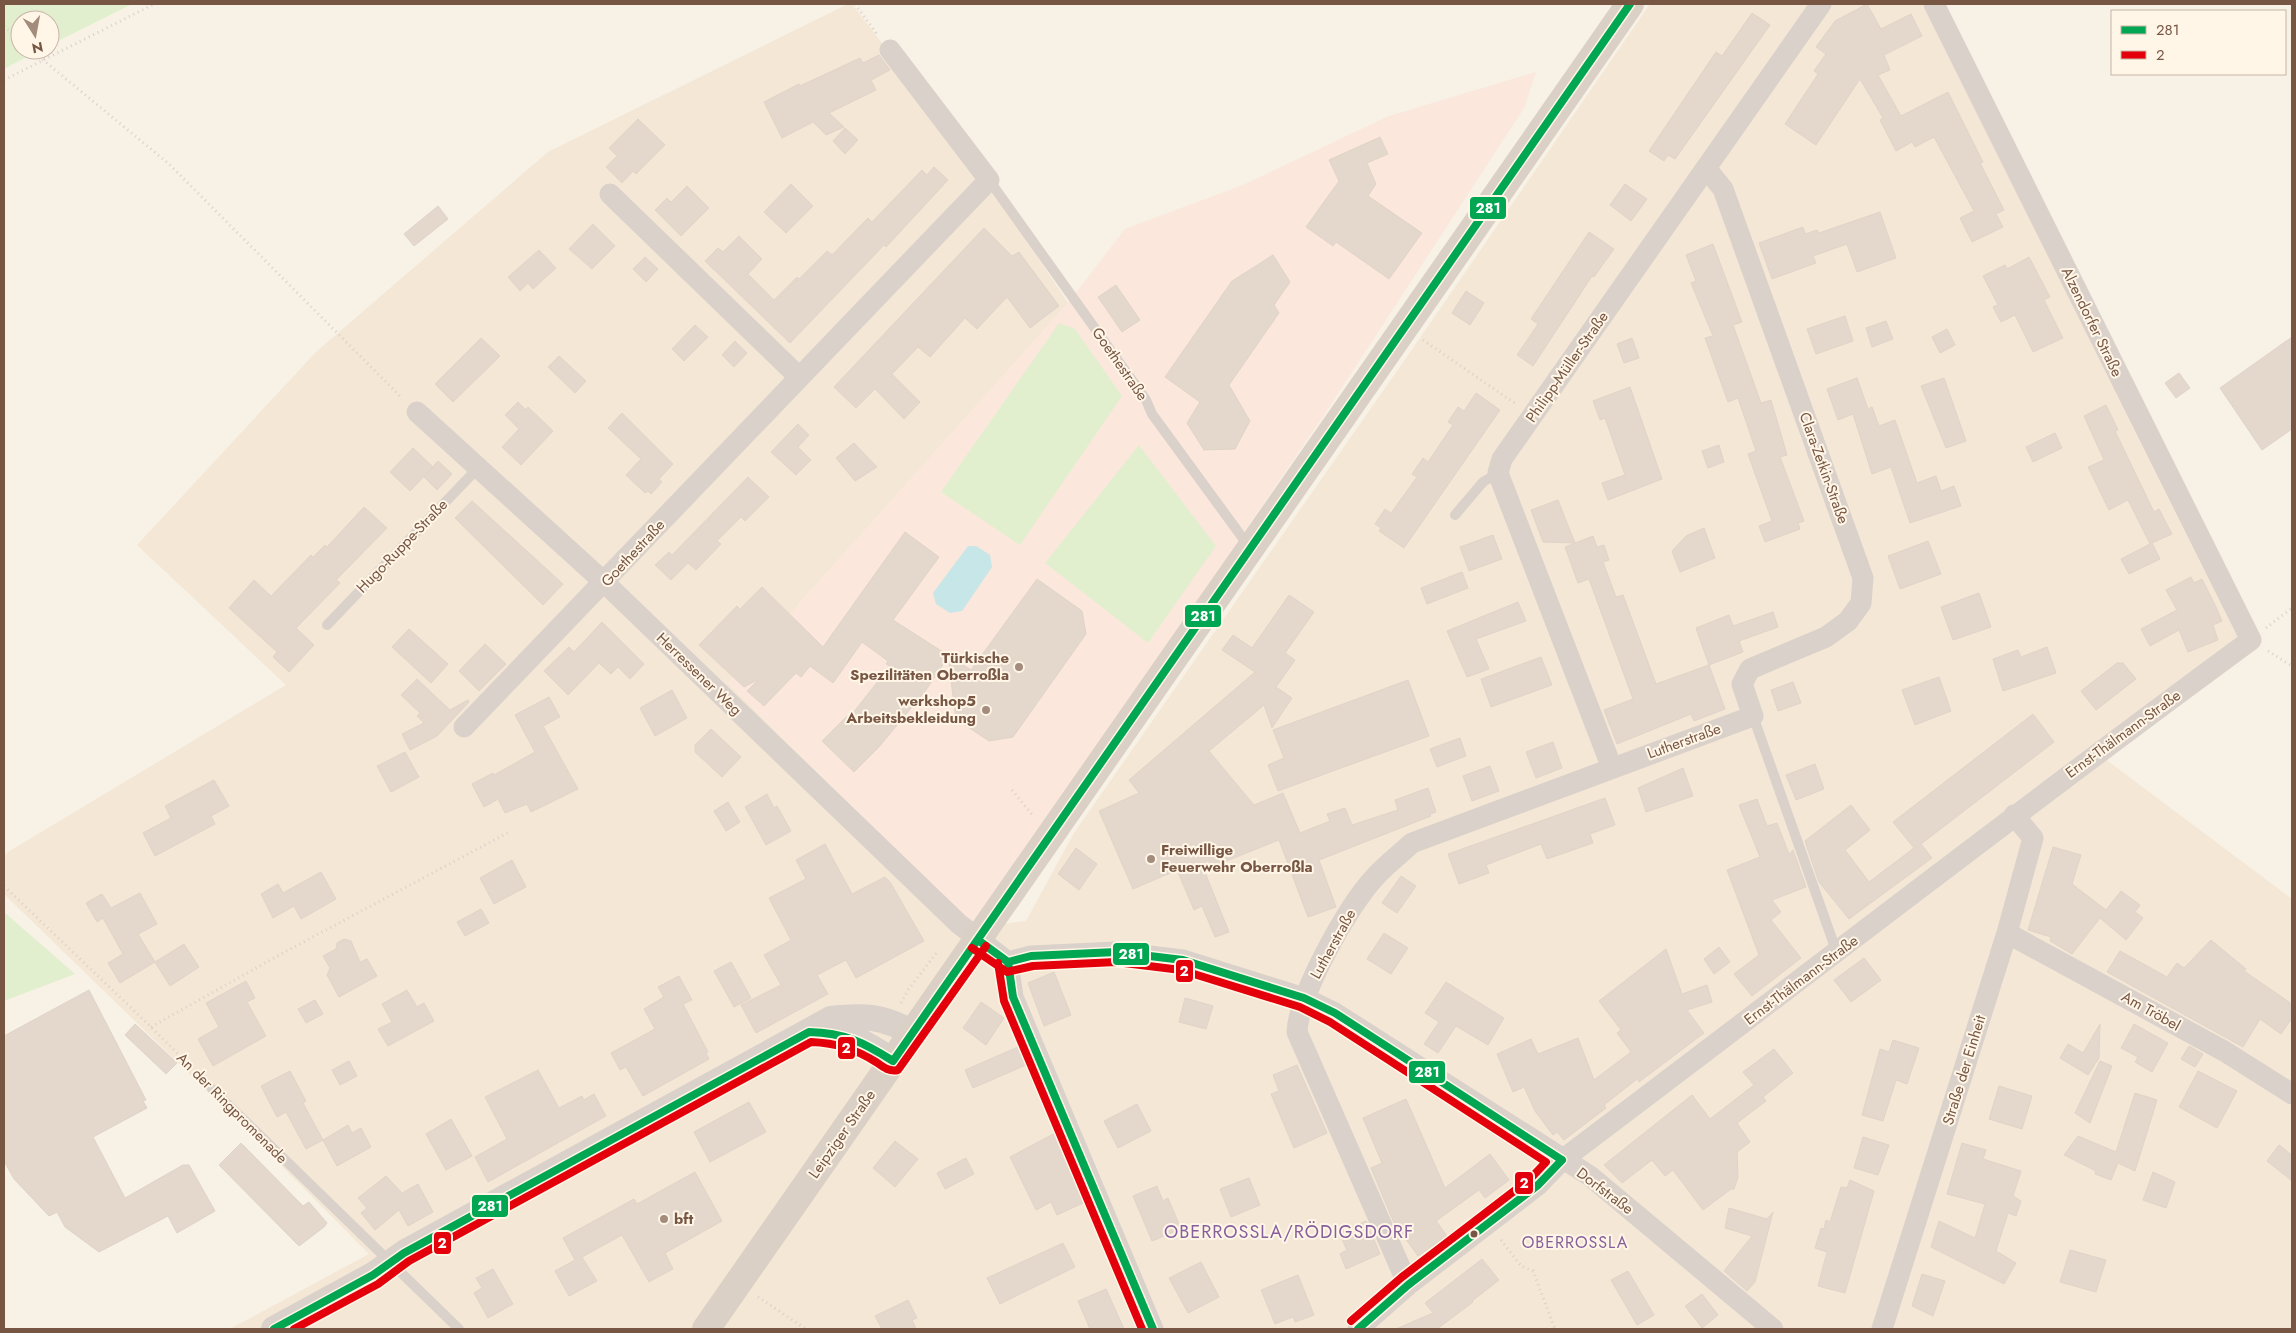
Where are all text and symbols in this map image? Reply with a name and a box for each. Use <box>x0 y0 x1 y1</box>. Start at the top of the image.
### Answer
north arrow <box>10 10 60 60</box>
legend <box>2111 10 2286 75</box>
text: 281 <box>2156 19 2179 41</box>
text: N <box>30 37 45 59</box>
text: 2 <box>2156 44 2165 66</box>
line badge: 281 <box>1469 196 1507 220</box>
text: 281 <box>1475 198 1501 218</box>
street label: Alzendorfer Straße <box>2056 263 2128 381</box>
street label: Philipp-Müller-Straße <box>1520 307 1614 427</box>
street label: Goethestraße <box>1087 323 1154 405</box>
street label: Clara-Zetkin-Straße <box>1794 409 1855 527</box>
street label: Hugo-Ruppe-Straße <box>351 494 453 598</box>
street label: Goethestraße <box>596 514 670 592</box>
line badge: 281 <box>1184 604 1222 628</box>
text: 281 <box>1190 606 1216 626</box>
street label: Herressener Weg <box>651 627 747 721</box>
place label: Türkische Spezilitäten Oberroßla <box>850 647 1009 686</box>
marker: Türkische Spezilitäten Oberroßla <box>1013 661 1025 673</box>
street label: Ernst-Thälmann-Straße <box>2061 684 2185 783</box>
place label: werkshop5 Arbeitsbekleidung <box>845 690 976 729</box>
marker: werkshop5 Arbeitsbekleidung <box>980 704 992 716</box>
street label: Lutherstraße <box>1644 717 1724 764</box>
place label: Freiwillige Feuerwehr Oberroßla <box>1161 839 1313 878</box>
marker: Freiwillige Feuerwehr Oberroßla <box>1145 853 1157 865</box>
street label: Lutherstraße <box>1305 905 1361 983</box>
street label: Ernst-Thälmann-Straße <box>1739 930 1863 1030</box>
line badge: 281 <box>1112 942 1150 966</box>
text: 281 <box>1118 944 1144 964</box>
line badge: 2 <box>1175 959 1194 983</box>
text: 2 <box>1179 961 1189 981</box>
street label: Am Tröbel <box>2117 986 2185 1036</box>
street label: Straße der Einheit <box>1937 1012 1991 1128</box>
line badge: 2 <box>837 1036 856 1060</box>
text: 2 <box>841 1038 851 1058</box>
street label: An der Ringpromenade <box>171 1047 293 1169</box>
line badge: 281 <box>1408 1060 1446 1084</box>
text: 281 <box>1414 1062 1440 1082</box>
street label: Leipziger Straße <box>803 1085 881 1183</box>
street label: Dorfstraße <box>1572 1162 1638 1220</box>
line badge: 2 <box>1514 1171 1534 1195</box>
text: 2 <box>1519 1173 1529 1193</box>
line badge: 281 <box>471 1194 509 1218</box>
text: 281 <box>477 1196 503 1216</box>
place label: bft <box>674 1208 693 1230</box>
marker: bft <box>658 1213 670 1225</box>
district label: OBERROSSLA/RÖDIGSDORF <box>1164 1219 1414 1245</box>
unlabelled marker <box>1469 1229 1479 1239</box>
line badge: 2 <box>433 1231 452 1255</box>
district label: OBERROSSLA <box>1522 1231 1628 1254</box>
text: 2 <box>437 1233 447 1253</box>

